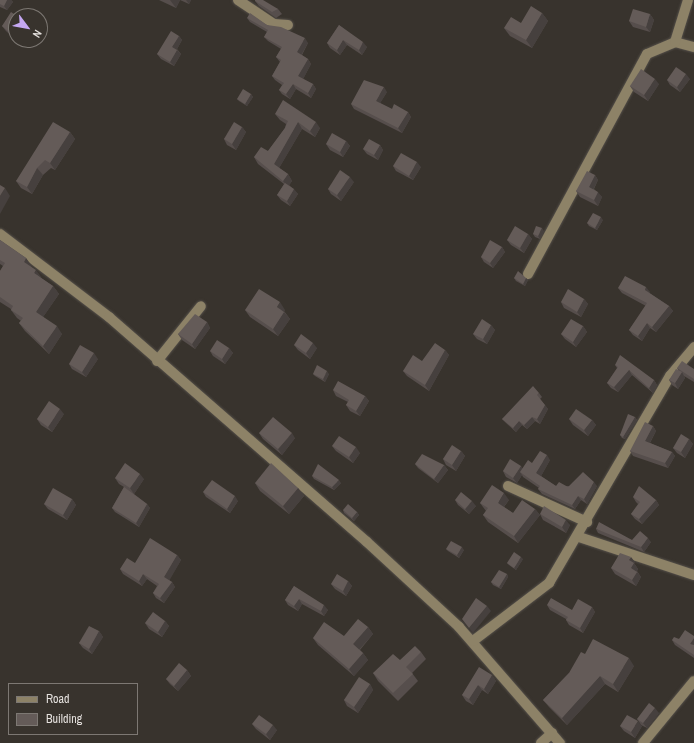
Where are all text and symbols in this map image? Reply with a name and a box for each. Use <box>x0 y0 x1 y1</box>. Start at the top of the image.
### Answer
north arrow <box>8 8 48 48</box>
text: N <box>30 27 45 40</box>
legend <box>8 683 138 735</box>
text: Road <box>46 691 70 707</box>
text: Building <box>46 711 82 727</box>

